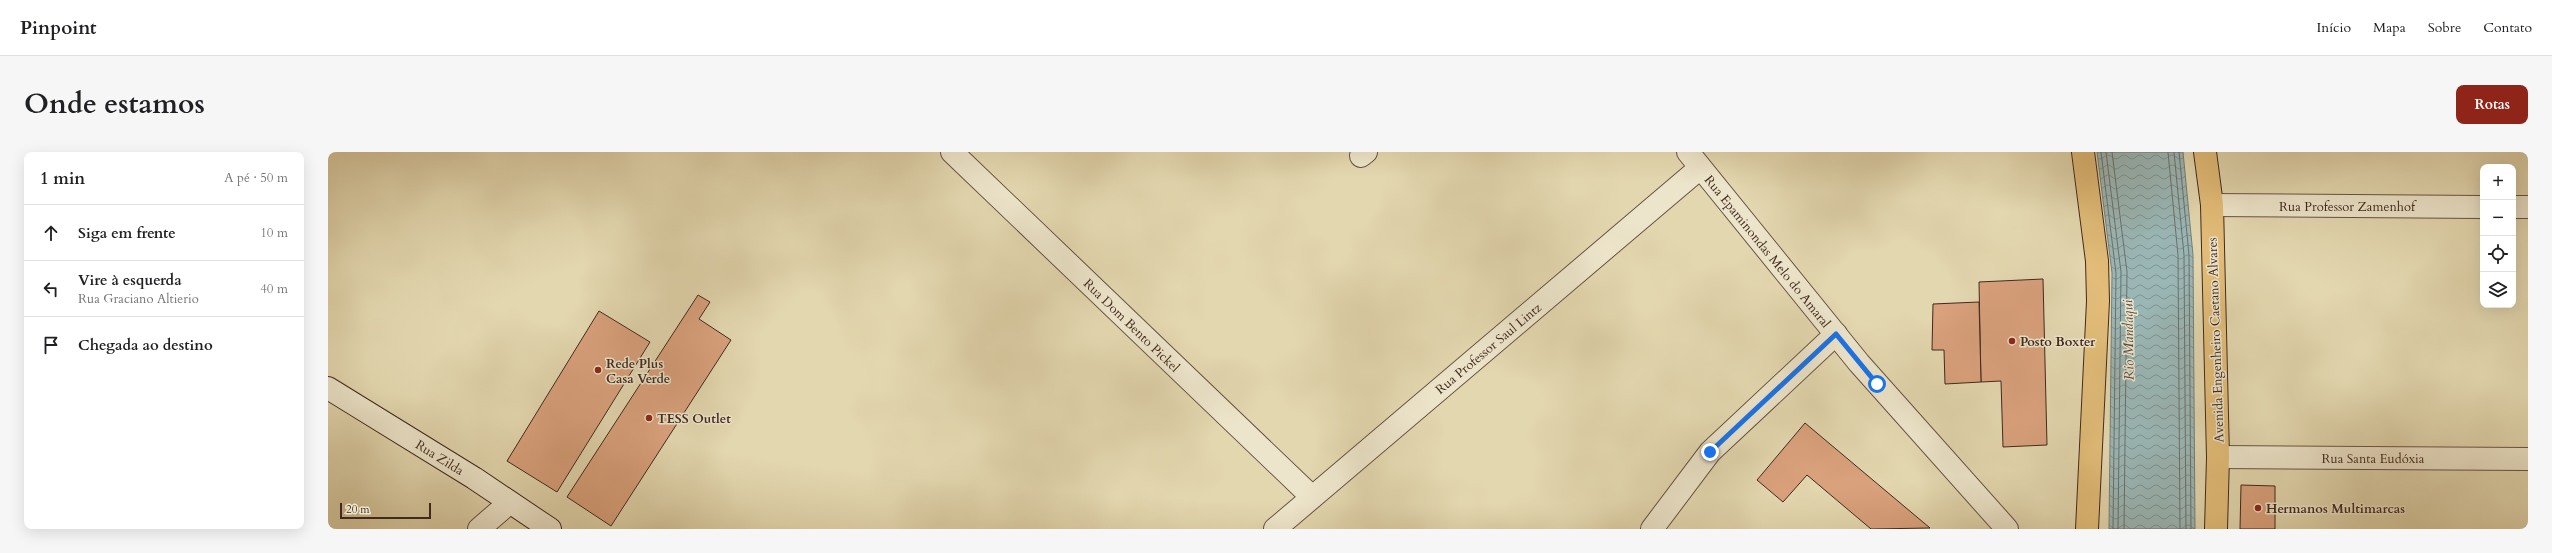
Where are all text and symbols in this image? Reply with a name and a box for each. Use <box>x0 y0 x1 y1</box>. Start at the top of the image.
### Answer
text: Pinpoint <box>20 15 97 41</box>
text: Início <box>2316 18 2351 37</box>
text: Mapa <box>2373 18 2406 37</box>
text: Sobre <box>2428 18 2461 37</box>
text: Contato <box>2483 18 2532 37</box>
text: Onde estamos <box>24 85 205 123</box>
button: Rotas <box>2456 85 2528 124</box>
map controls <box>2480 164 2516 308</box>
button: + <box>2480 164 2516 200</box>
text: 1 min <box>40 167 85 190</box>
text: A pé · 50 m <box>224 169 288 187</box>
street label: Rua Epaminondas Melo do Amaral <box>1700 172 1835 332</box>
street label: Rua Professor Zamenhof <box>2279 198 2417 216</box>
button: − <box>2480 200 2516 236</box>
icon: ahead <box>40 222 62 244</box>
text: Siga em frente <box>78 223 176 243</box>
text: 10 m <box>260 224 288 242</box>
button: locate <box>2480 236 2516 272</box>
street label: Avenida Engenheiro Caetano Alvares <box>2203 237 2229 443</box>
text: Vire à esquerda <box>78 270 182 290</box>
button: layers <box>2480 272 2516 308</box>
street label: Rua Dom Bento Pickel <box>1079 275 1184 377</box>
icon: left <box>40 278 62 300</box>
text: 40 m <box>260 280 288 298</box>
text: Rua Graciano Altierio <box>78 290 199 308</box>
street label: Rua Professor Saul Lintz <box>1432 299 1546 399</box>
water label: Rio Mandaqui <box>2118 299 2139 380</box>
place label: Posto Boxter <box>2020 333 2096 351</box>
icon: arrive <box>40 334 62 356</box>
text: Chegada ao destino <box>78 335 213 355</box>
marker: Posto Boxter <box>2007 336 2017 346</box>
place label: Rede Plus Casa Verde <box>606 355 670 388</box>
marker: Rede Plus Casa Verde <box>593 365 603 375</box>
route start <box>1868 375 1886 393</box>
place label: TESS Outlet <box>657 410 731 428</box>
marker: TESS Outlet <box>644 413 654 423</box>
street label: Rua Zilda <box>412 436 467 480</box>
route end <box>1701 443 1719 461</box>
street label: Rua Santa Eudóxia <box>2322 450 2425 468</box>
place label: Hermanos Multimarcas <box>2266 500 2405 518</box>
scale bar <box>340 501 431 520</box>
text: 20 m <box>346 502 370 517</box>
marker: Hermanos Multimarcas <box>2253 503 2263 513</box>

